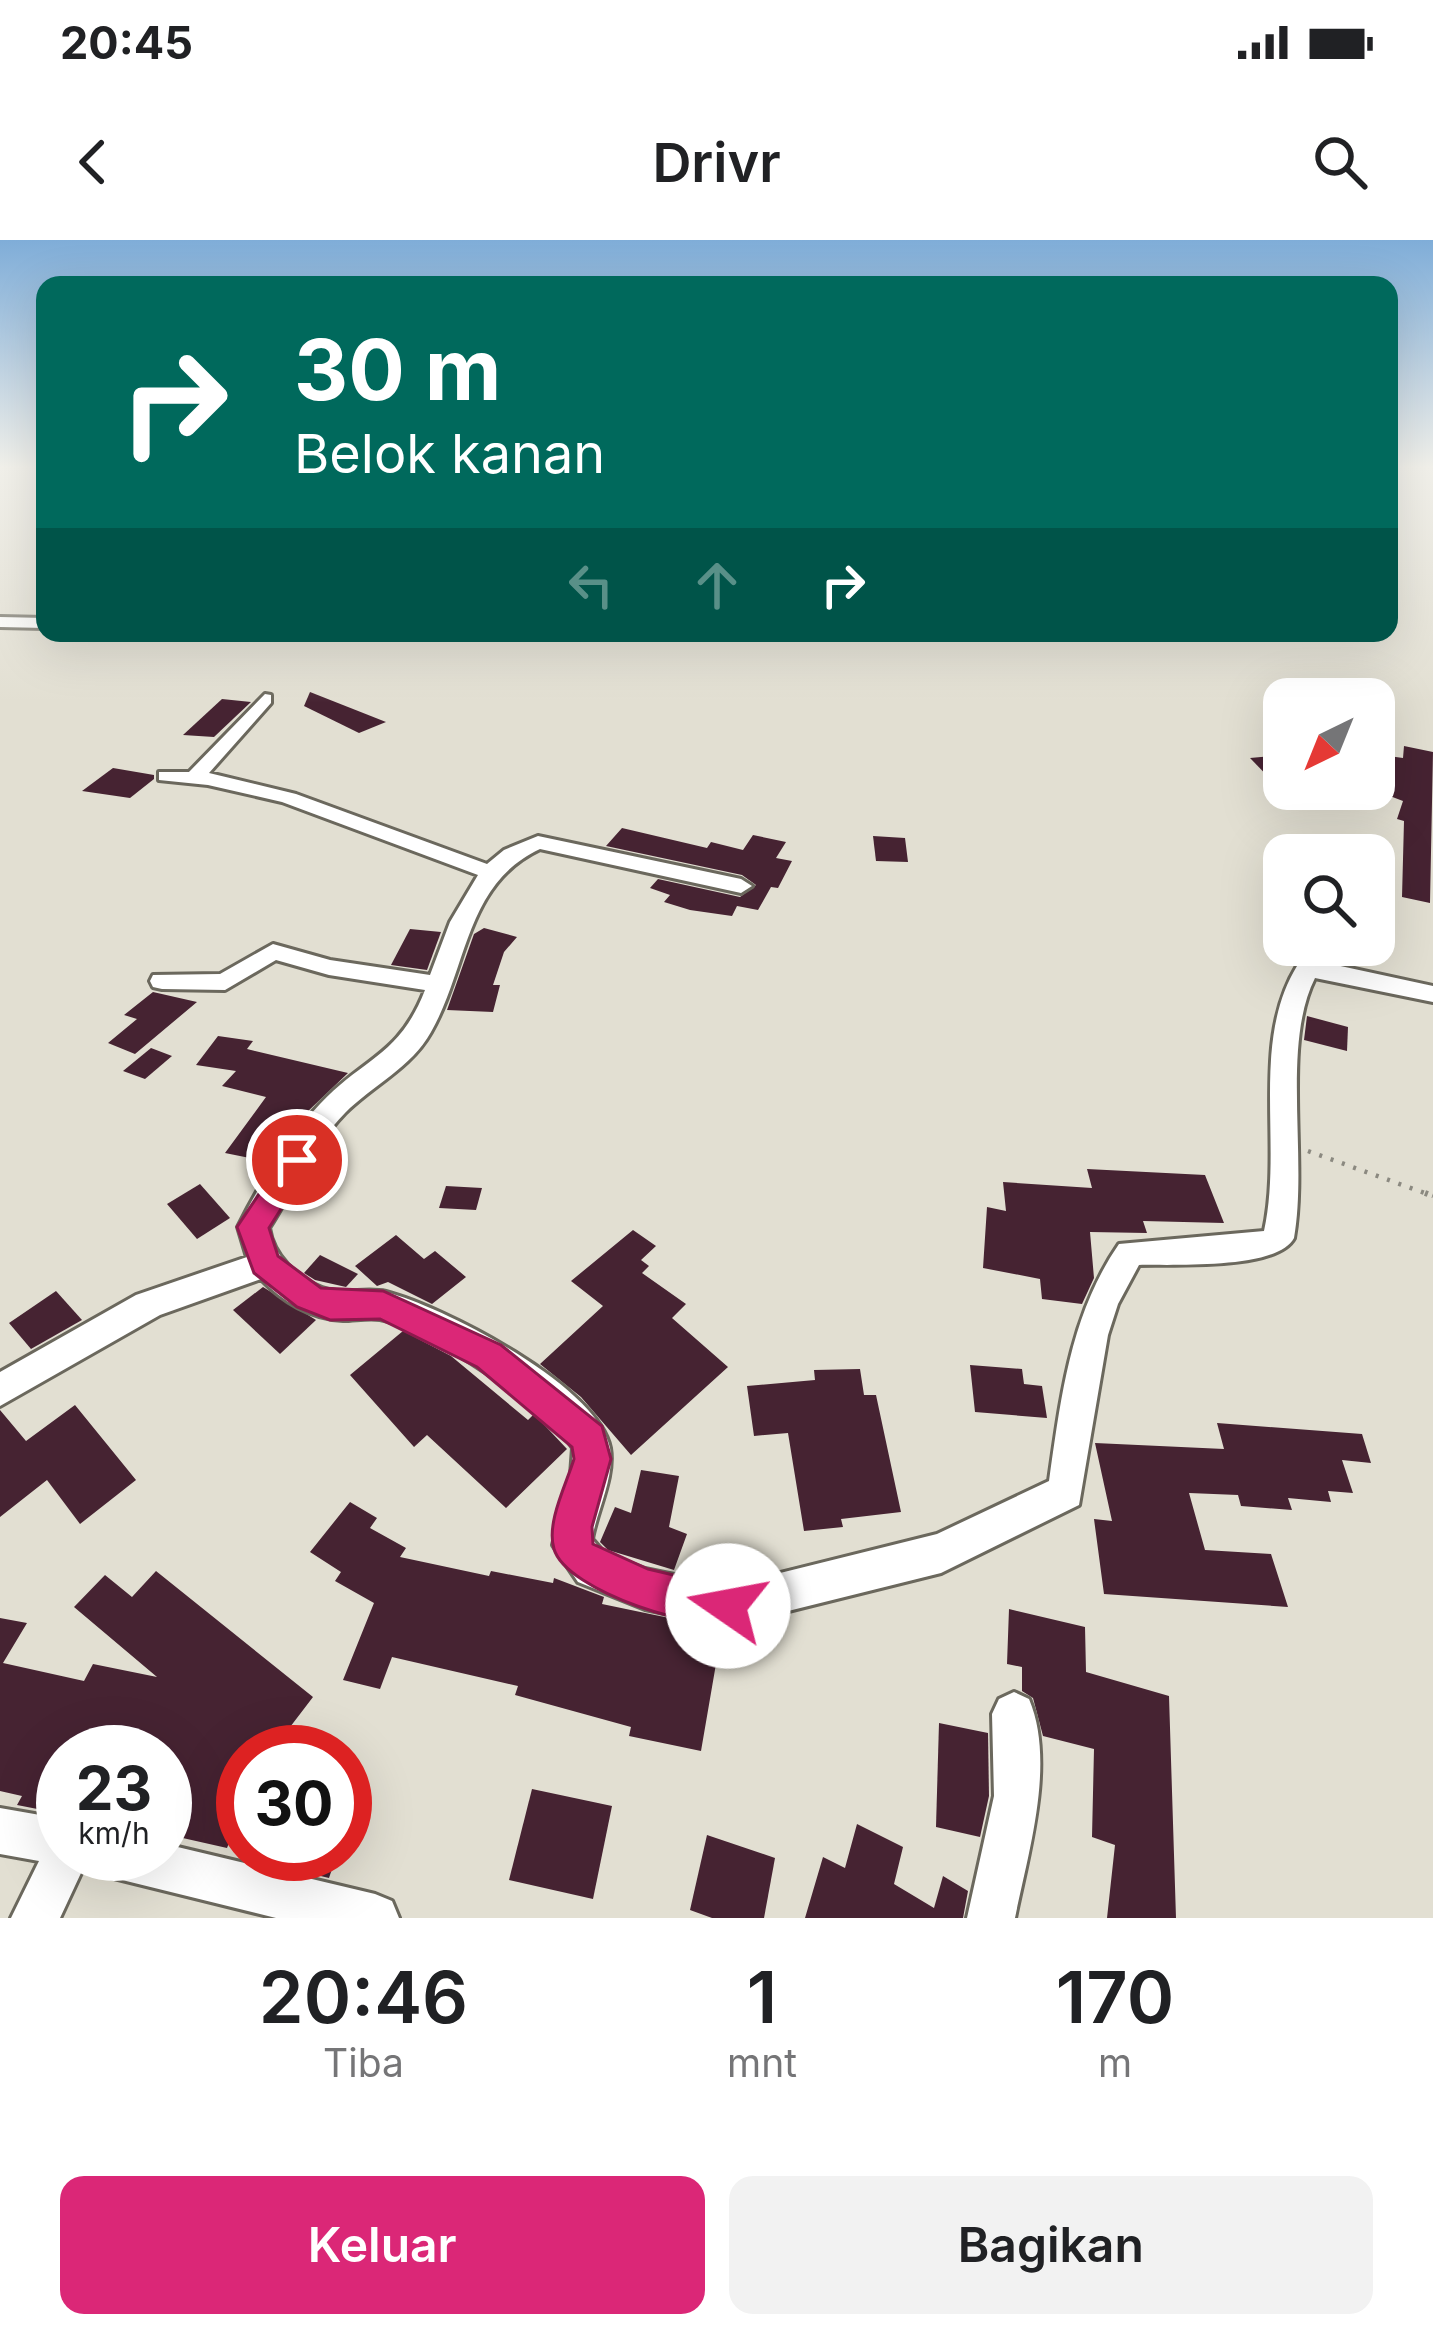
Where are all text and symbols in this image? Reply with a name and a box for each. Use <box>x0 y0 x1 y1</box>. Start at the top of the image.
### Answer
text: 20:45 <box>60 15 193 70</box>
icon: back <box>60 129 126 195</box>
icon: search <box>1307 129 1373 195</box>
text: Drivr <box>652 130 781 195</box>
text: 30 m <box>294 319 501 420</box>
icon: right <box>96 324 252 480</box>
text: Belok kanan <box>294 421 605 486</box>
icon: left <box>558 552 624 618</box>
icon: ahead <box>684 552 750 618</box>
icon: right <box>810 552 876 618</box>
north arrow <box>1263 678 1395 810</box>
map controls <box>1263 678 1395 966</box>
button: search <box>1263 834 1395 966</box>
pin <box>246 1109 348 1211</box>
icon: arrive <box>264 1127 330 1193</box>
position arrow <box>665 1543 791 1669</box>
speed limit sign: 30 <box>216 1725 372 1881</box>
text: 23 <box>76 1752 152 1824</box>
text: km/h <box>78 1815 150 1851</box>
text: 20:46 <box>259 1953 468 2040</box>
text: 1 <box>747 1953 777 2040</box>
text: 170 <box>1056 1953 1174 2040</box>
text: Tiba <box>323 2039 404 2086</box>
text: mnt <box>727 2039 797 2086</box>
text: m <box>1098 2039 1132 2086</box>
button: Keluar <box>60 2176 705 2314</box>
button: Bagikan <box>729 2176 1373 2314</box>

